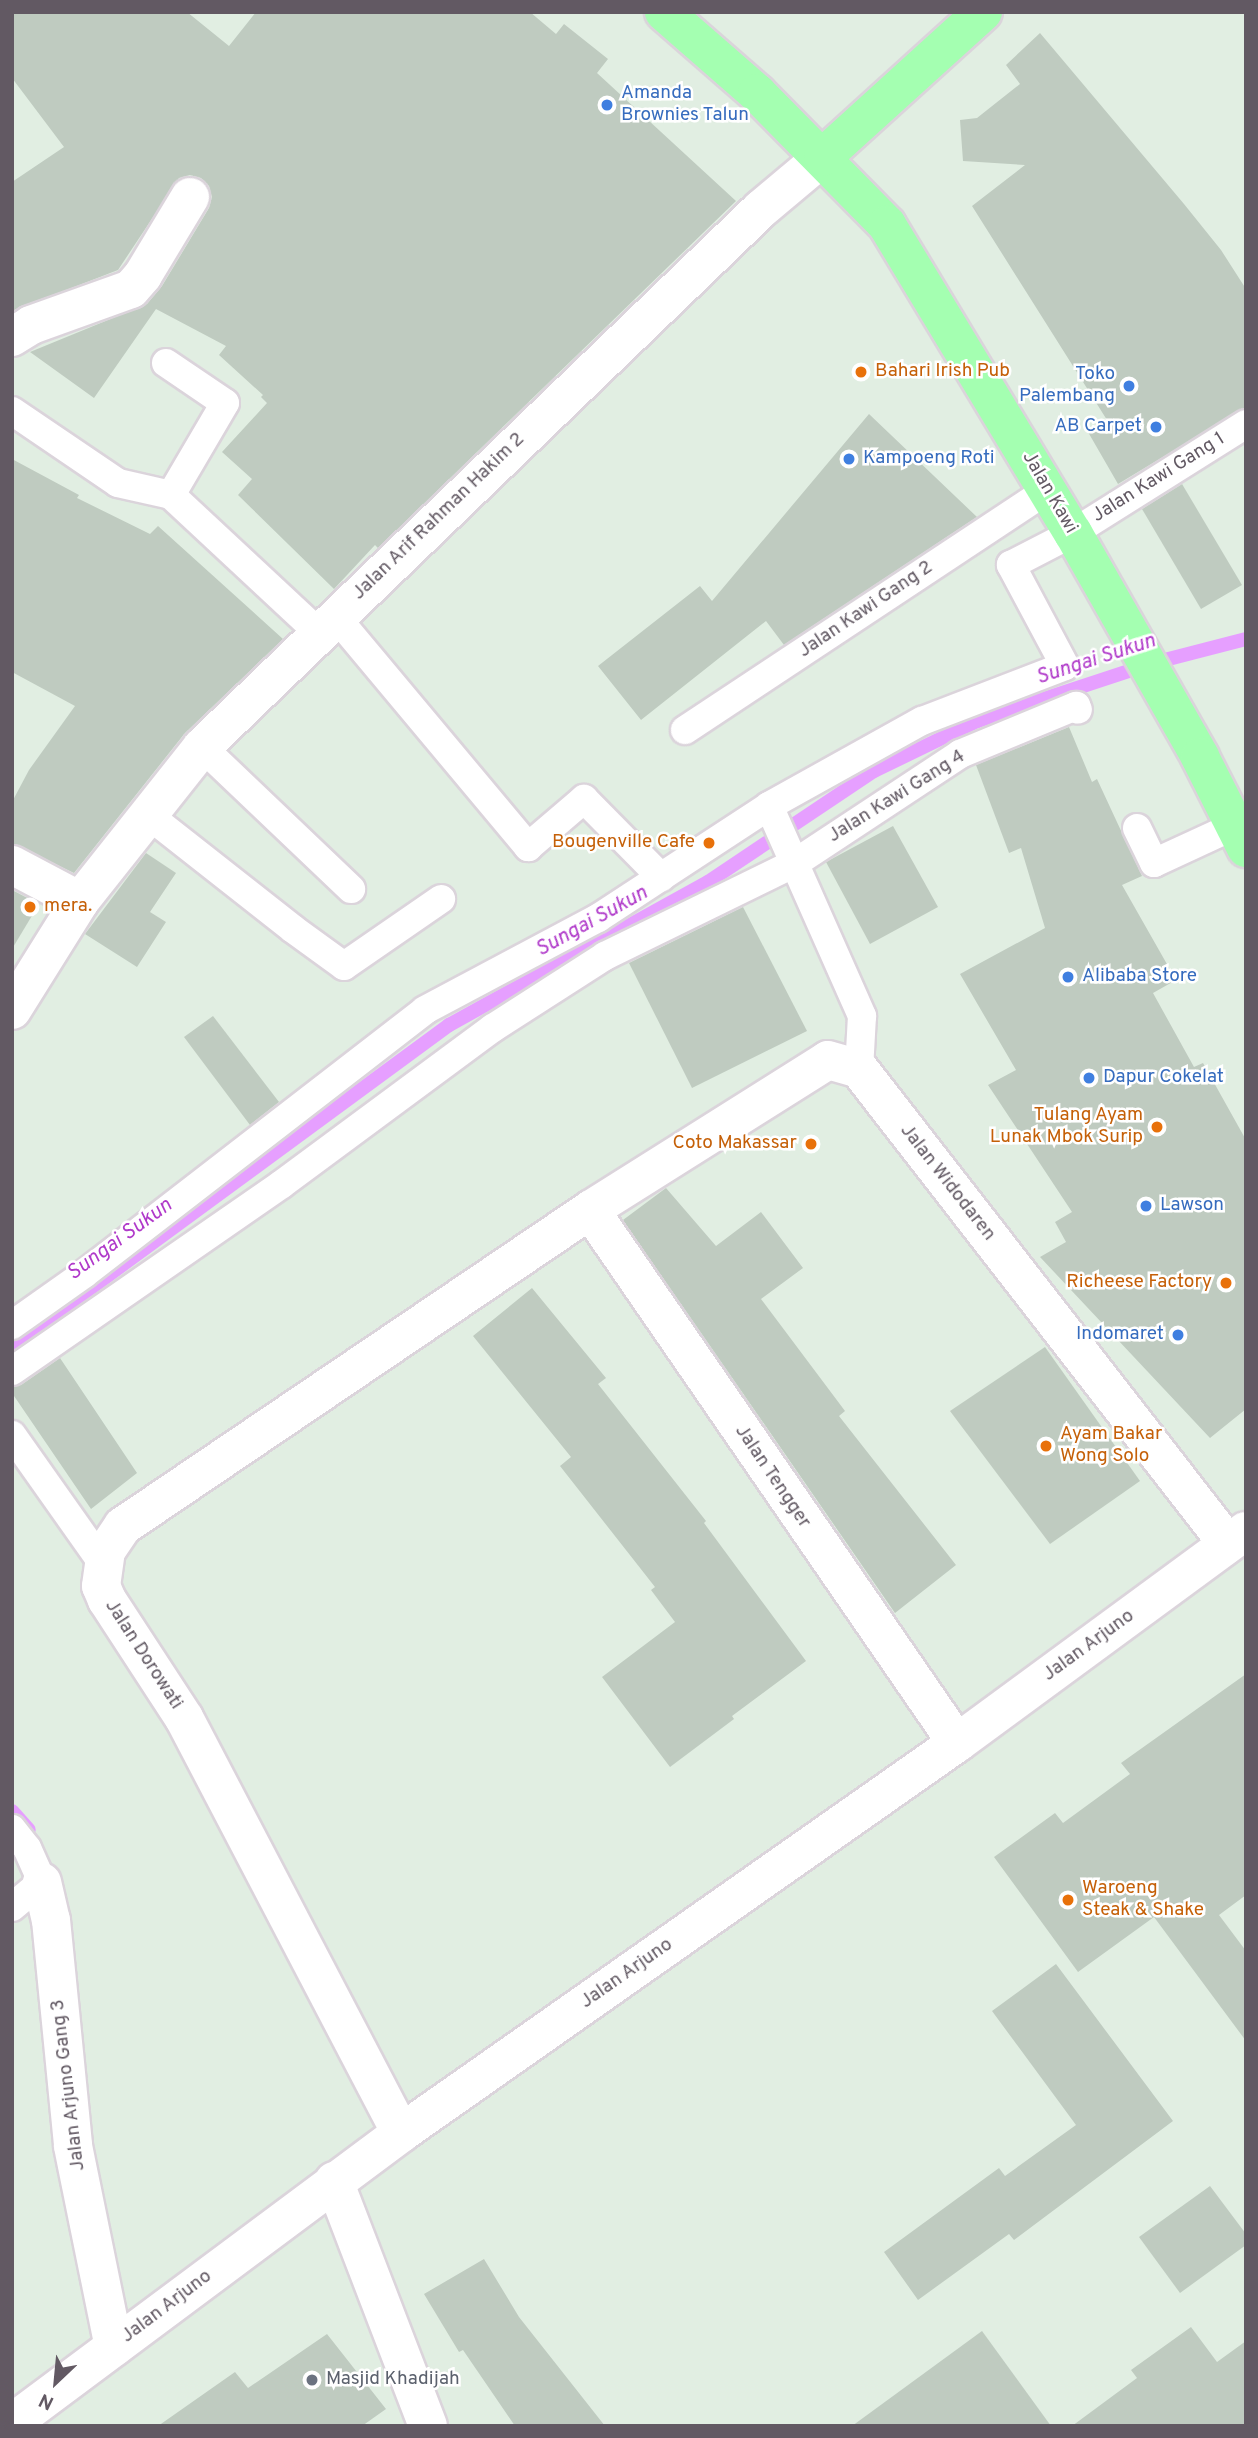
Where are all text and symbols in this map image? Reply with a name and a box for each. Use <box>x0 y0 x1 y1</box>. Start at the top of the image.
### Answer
place label: Amanda Brownies Talun <box>621 83 750 127</box>
marker: Amanda Brownies Talun <box>599 97 615 113</box>
place label: Bahari Irish Pub <box>875 361 1010 383</box>
marker: Bahari Irish Pub <box>853 364 869 380</box>
place label: Toko Palembang <box>1019 364 1115 408</box>
marker: Toko Palembang <box>1121 378 1137 394</box>
place label: AB Carpet <box>1054 416 1142 438</box>
marker: AB Carpet <box>1148 419 1164 435</box>
street label: Jalan Arif Rahman Hakim 2 <box>348 428 530 606</box>
street label: Jalan Kawi Gang 1 <box>1088 428 1230 528</box>
place label: Kampoeng Roti <box>863 448 995 470</box>
street label: Jalan Kawi <box>1016 448 1082 538</box>
marker: Kampoeng Roti <box>841 451 857 467</box>
street label: Jalan Kawi Gang 2 <box>795 557 937 663</box>
water label: Sungai Sukun <box>1033 629 1159 691</box>
street label: Jalan Kawi Gang 4 <box>824 746 970 848</box>
place label: Bougenville Cafe <box>552 832 695 854</box>
marker: Bougenville Cafe <box>701 835 717 851</box>
water label: Sungai Sukun <box>532 881 652 963</box>
place label: mera. <box>44 896 92 918</box>
marker: mera. <box>22 899 38 915</box>
place label: Alibaba Store <box>1082 966 1197 988</box>
marker: Alibaba Store <box>1060 969 1076 985</box>
place label: Dapur Cokelat <box>1103 1067 1224 1089</box>
marker: Dapur Cokelat <box>1081 1070 1097 1086</box>
place label: Tulang Ayam Lunak Mbok Surip <box>990 1105 1143 1149</box>
marker: Tulang Ayam Lunak Mbok Surip <box>1149 1119 1165 1135</box>
street label: Jalan Widodaren <box>894 1120 1000 1246</box>
place label: Coto Makassar <box>673 1133 797 1155</box>
marker: Coto Makassar <box>803 1136 819 1152</box>
water label: Sungai Sukun <box>62 1193 178 1287</box>
place label: Lawson <box>1160 1195 1224 1217</box>
marker: Lawson <box>1138 1198 1154 1214</box>
place label: Richeese Factory <box>1066 1272 1212 1294</box>
marker: Richeese Factory <box>1218 1275 1234 1291</box>
place label: Indomaret <box>1076 1324 1164 1346</box>
marker: Indomaret <box>1170 1327 1186 1343</box>
street label: Jalan Tengger <box>729 1421 815 1533</box>
place label: Ayam Bakar Wong Solo <box>1060 1424 1162 1468</box>
marker: Ayam Bakar Wong Solo <box>1038 1438 1054 1454</box>
street label: Jalan Dorowati <box>99 1596 187 1714</box>
street label: Jalan Arjuno <box>1039 1605 1139 1687</box>
place label: Waroeng Steak & Shake <box>1082 1878 1204 1922</box>
marker: Waroeng Steak & Shake <box>1060 1892 1076 1908</box>
street label: Jalan Arjuno <box>576 1934 678 2014</box>
street label: Jalan Arjuno Gang 3 <box>47 1997 91 2173</box>
street label: Jalan Arjuno <box>117 2265 217 2349</box>
north arrow <box>21 2347 91 2417</box>
place label: Masjid Khadijah <box>326 2369 460 2391</box>
marker: Masjid Khadijah <box>304 2372 320 2388</box>
text: N <box>35 2387 58 2415</box>

